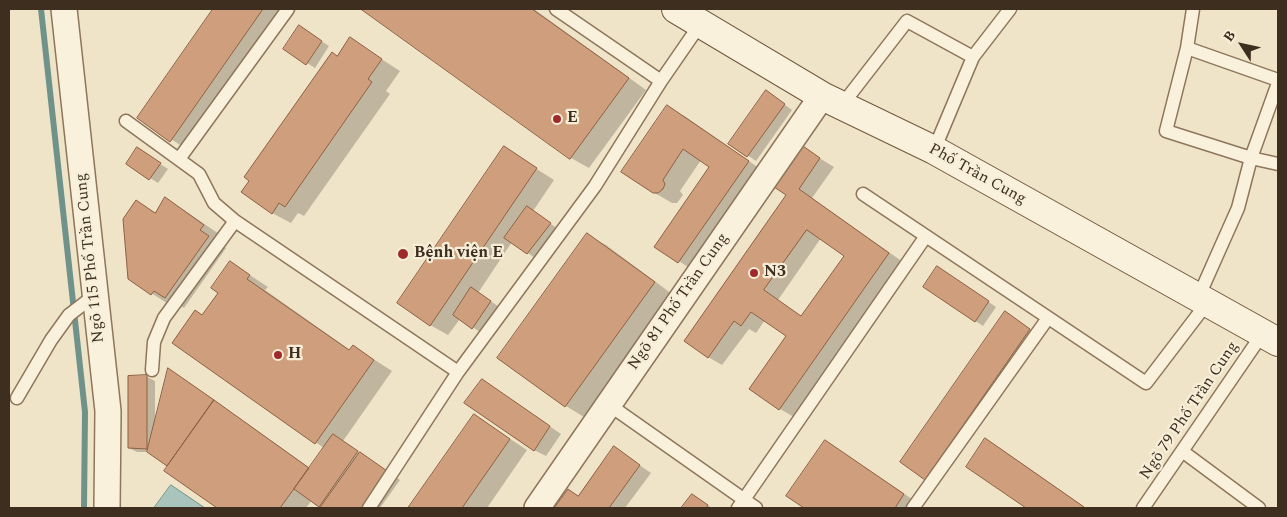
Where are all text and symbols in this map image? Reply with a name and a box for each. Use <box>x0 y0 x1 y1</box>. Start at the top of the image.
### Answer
north arrow <box>1217 20 1267 70</box>
text: B <box>1218 26 1241 46</box>
place label: E <box>567 109 578 129</box>
marker: E <box>551 113 563 125</box>
street label: Phố Trần Cung <box>925 140 1029 210</box>
street label: Ngõ 115 Phố Trần Cung <box>73 172 109 344</box>
street label: Ngõ 81 Phố Trần Cung <box>624 230 734 374</box>
place label: Bệnh viện E <box>414 244 503 264</box>
marker: Bệnh viện E <box>396 247 410 261</box>
place label: N3 <box>764 263 786 283</box>
marker: N3 <box>748 267 760 279</box>
street label: Ngõ 79 Phố Trần Cung <box>1137 338 1243 484</box>
place label: H <box>288 345 301 365</box>
marker: H <box>272 349 284 361</box>

